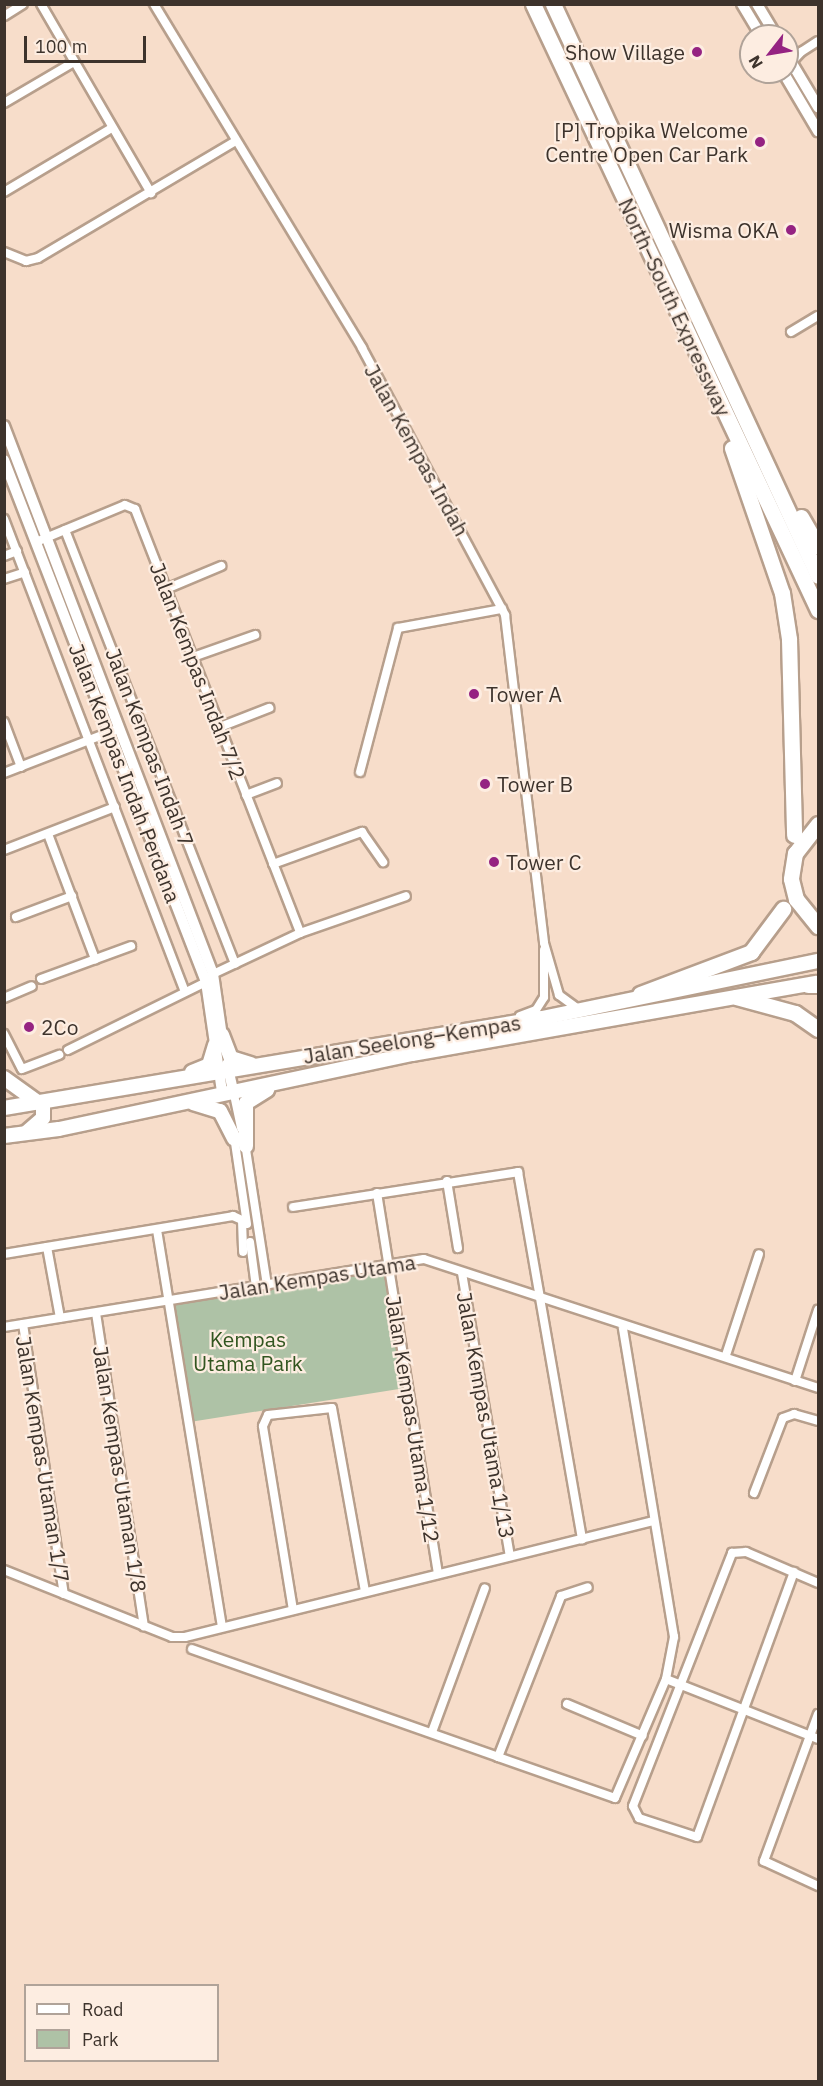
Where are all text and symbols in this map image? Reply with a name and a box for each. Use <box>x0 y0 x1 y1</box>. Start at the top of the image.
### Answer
scale bar <box>27 24 148 62</box>
north arrow <box>739 24 799 84</box>
text: 100 m <box>35 35 87 58</box>
place label: Show Village <box>565 39 685 65</box>
marker: Show Village <box>690 45 704 59</box>
text: N <box>744 52 767 72</box>
place label: [P] Tropika Welcome Centre Open Car Park <box>545 117 748 167</box>
marker: [P] Tropika Welcome Centre Open Car Park <box>753 135 767 149</box>
street label: North–South Expressway <box>613 194 737 420</box>
place label: Wisma OKA <box>669 217 779 243</box>
marker: Wisma OKA <box>784 223 798 237</box>
street label: Jalan Kempas Indah <box>359 360 475 540</box>
street label: Jalan Kempas Indah 7/2 <box>145 559 251 783</box>
street label: Jalan Kempas Indah Perdana <box>64 640 186 906</box>
street label: Jalan Kempas Indah 7 <box>101 644 199 850</box>
place label: Tower A <box>486 681 562 707</box>
marker: Tower A <box>467 687 481 701</box>
place label: Tower B <box>497 771 573 797</box>
marker: Tower B <box>478 777 492 791</box>
place label: Tower C <box>506 849 582 875</box>
marker: Tower C <box>487 855 501 869</box>
street label: Jalan Seelong–Kempas <box>301 1009 523 1069</box>
place label: 2Co <box>41 1014 78 1040</box>
marker: 2Co <box>22 1020 36 1034</box>
street label: Jalan Kempas Utama <box>217 1249 417 1305</box>
street label: Jalan Kempas Utama 1/13 <box>452 1290 520 1540</box>
street label: Jalan Kempas Utama 1/12 <box>381 1294 445 1544</box>
park label: Kempas Utama Park <box>193 1326 303 1376</box>
street label: Jalan Kempas Utaman 1/7 <box>11 1334 75 1584</box>
street label: Jalan Kempas Utaman 1/8 <box>88 1344 152 1594</box>
legend <box>24 1984 219 2062</box>
text: Road <box>82 1998 123 2021</box>
text: Park <box>82 2028 118 2051</box>

